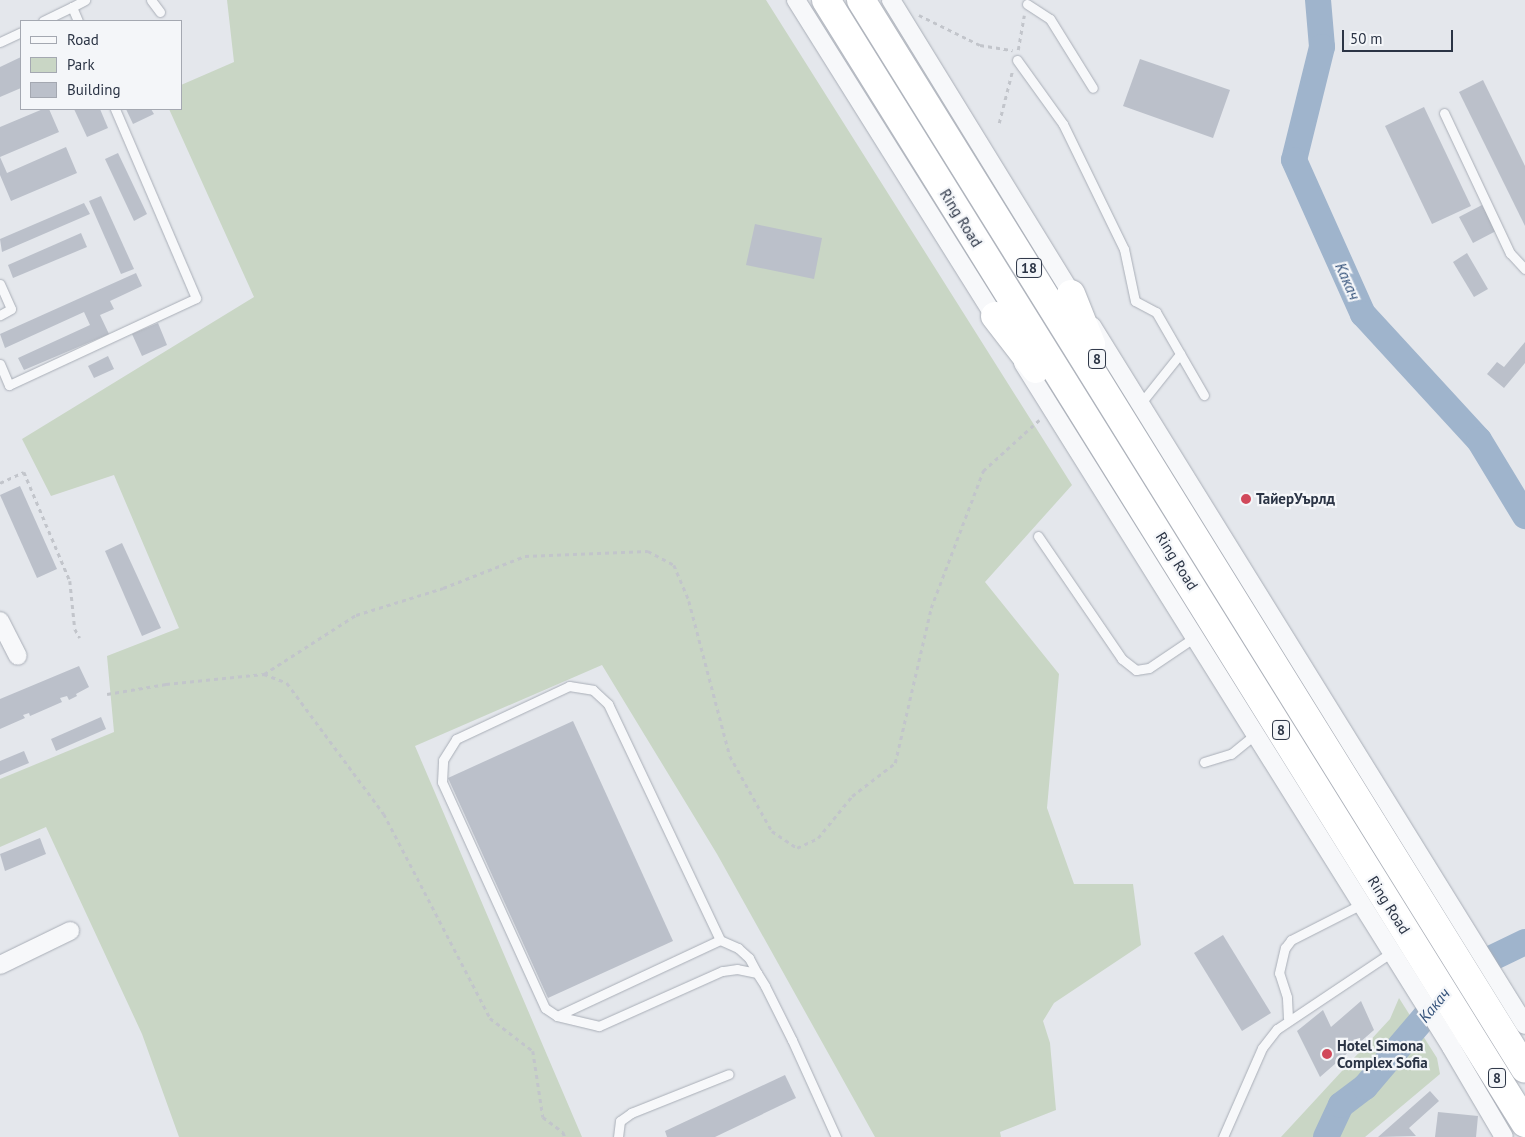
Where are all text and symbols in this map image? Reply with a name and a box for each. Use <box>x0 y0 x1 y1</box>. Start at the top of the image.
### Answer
legend <box>20 20 182 110</box>
scale bar <box>1345 20 1456 52</box>
text: 50 m <box>1350 29 1383 48</box>
text: Road <box>67 30 99 49</box>
text: Park <box>67 55 95 74</box>
text: Building <box>67 80 121 99</box>
street label: Ring Road <box>936 186 986 250</box>
road number: 18 <box>1015 256 1043 280</box>
water label: Какач <box>1331 259 1365 303</box>
road number: 8 <box>1087 348 1107 370</box>
place label: ТайерУърлд <box>1256 490 1335 508</box>
marker: ТайерУърлд <box>1240 493 1252 505</box>
street label: Ring Road <box>1152 529 1202 593</box>
road number: 8 <box>1271 718 1291 742</box>
street label: Ring Road <box>1364 873 1414 937</box>
water label: Какач <box>1414 984 1454 1026</box>
place label: Hotel Simona Complex Sofia <box>1337 1036 1428 1071</box>
marker: Hotel Simona Complex Sofia <box>1321 1048 1333 1060</box>
road number: 8 <box>1487 1066 1507 1090</box>

